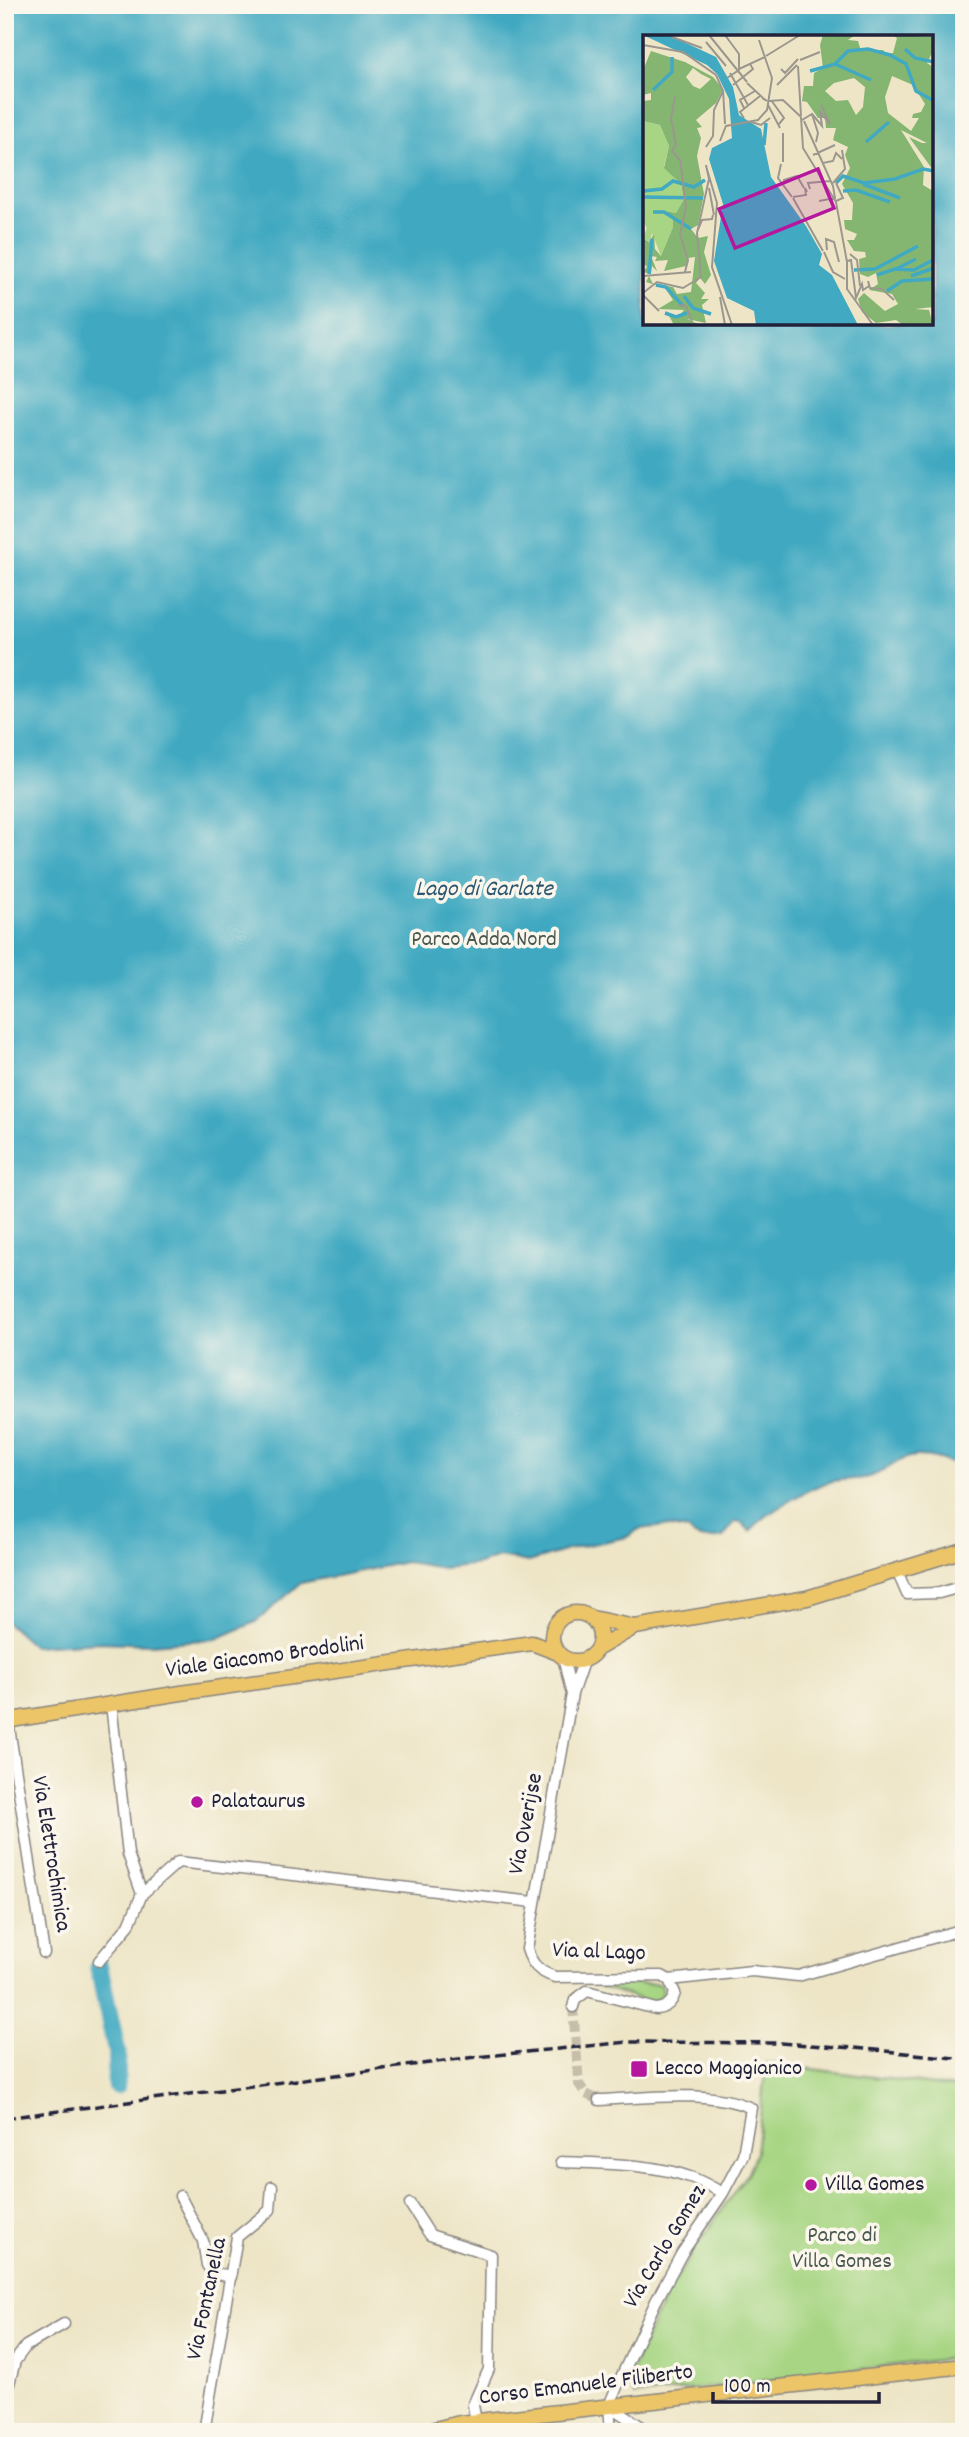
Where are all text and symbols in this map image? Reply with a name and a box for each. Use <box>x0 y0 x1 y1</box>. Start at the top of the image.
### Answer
inset map <box>643 35 934 326</box>
water label: Lago di Garlate <box>415 873 554 907</box>
park label: Parco Adda Nord <box>411 924 557 957</box>
street label: Viale Giacomo Brodolini <box>164 1628 366 1688</box>
street label: Via Overijse <box>501 1770 553 1878</box>
street label: Via Elettrochimica <box>21 1774 79 1935</box>
place label: Palataurus <box>211 1786 306 1819</box>
marker: Palataurus <box>189 1794 205 1810</box>
street label: Via al Lago <box>552 1935 646 1971</box>
place label: Lecco Maggianico <box>655 2053 802 2086</box>
marker: Lecco Maggianico <box>629 2059 649 2079</box>
place label: Villa Gomes <box>825 2169 925 2202</box>
marker: Villa Gomes <box>803 2177 819 2193</box>
street label: Via Carlo Gomez <box>616 2178 716 2315</box>
park label: Parco di Villa Gomes <box>792 2220 892 2279</box>
street label: Via Fontanella <box>179 2234 237 2363</box>
street label: Corso Emanuele Filiberto <box>477 2357 695 2415</box>
scale bar <box>713 2360 880 2404</box>
text: 100 m <box>724 2373 771 2403</box>

